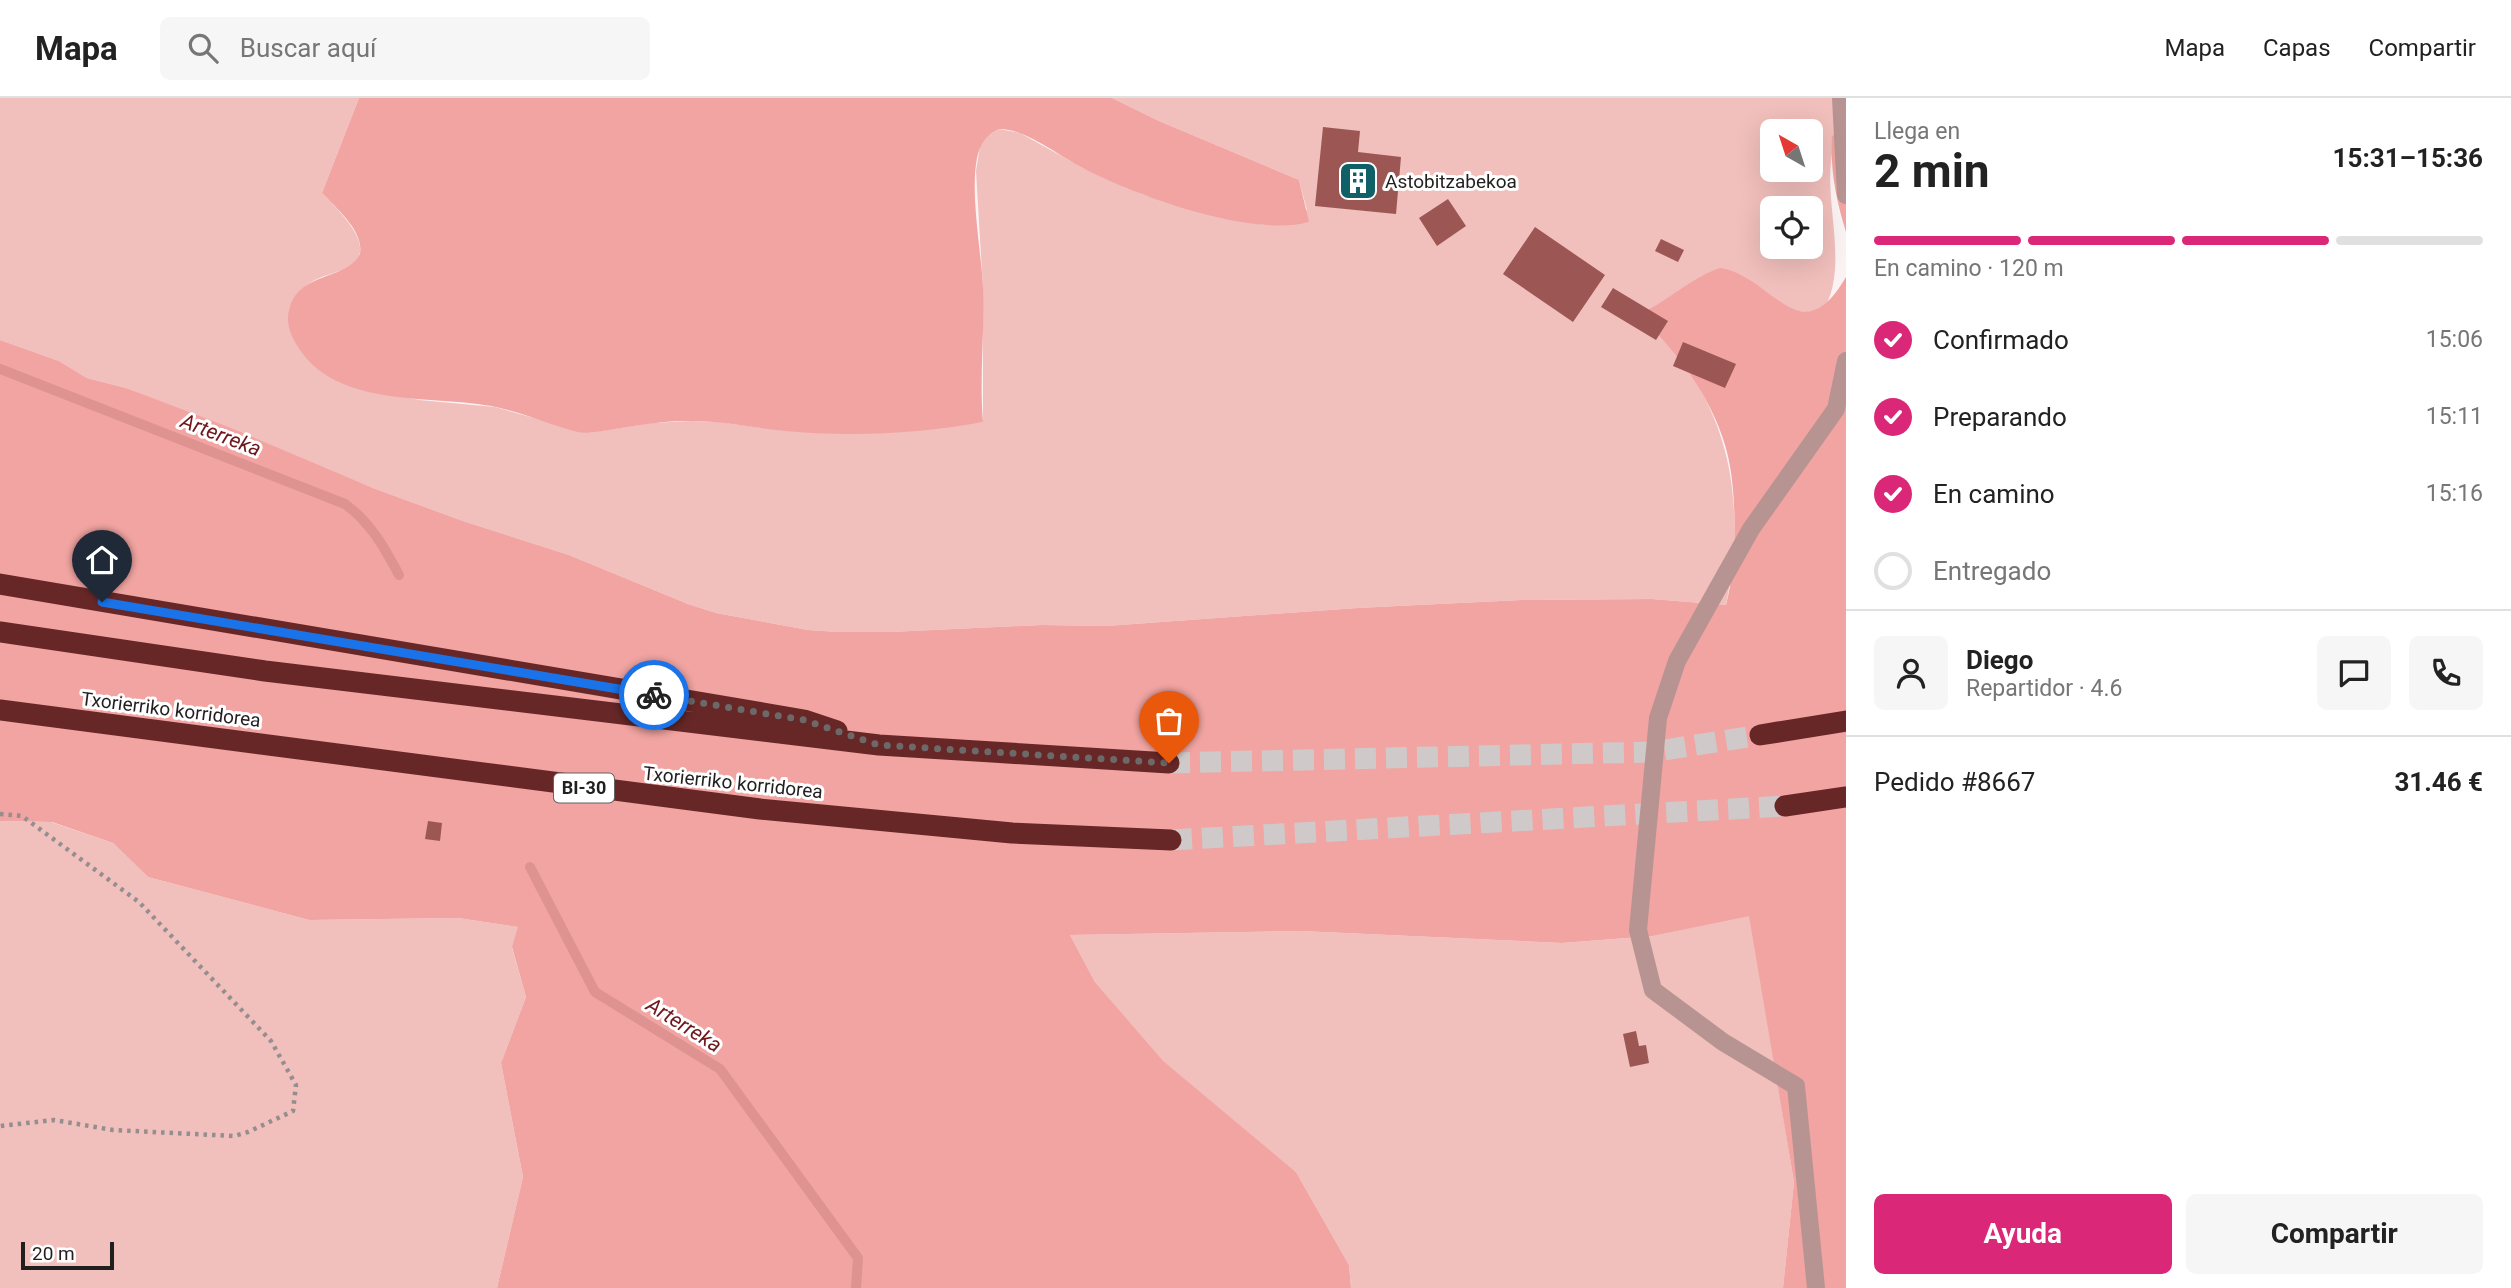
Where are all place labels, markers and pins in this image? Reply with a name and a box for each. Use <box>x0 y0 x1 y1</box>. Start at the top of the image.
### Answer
building icon: Astobitzabekoa <box>1337 160 1379 202</box>
place label: Astobitzabekoa <box>1385 170 1517 193</box>
pin <box>72 530 132 602</box>
pin <box>1139 691 1199 763</box>

